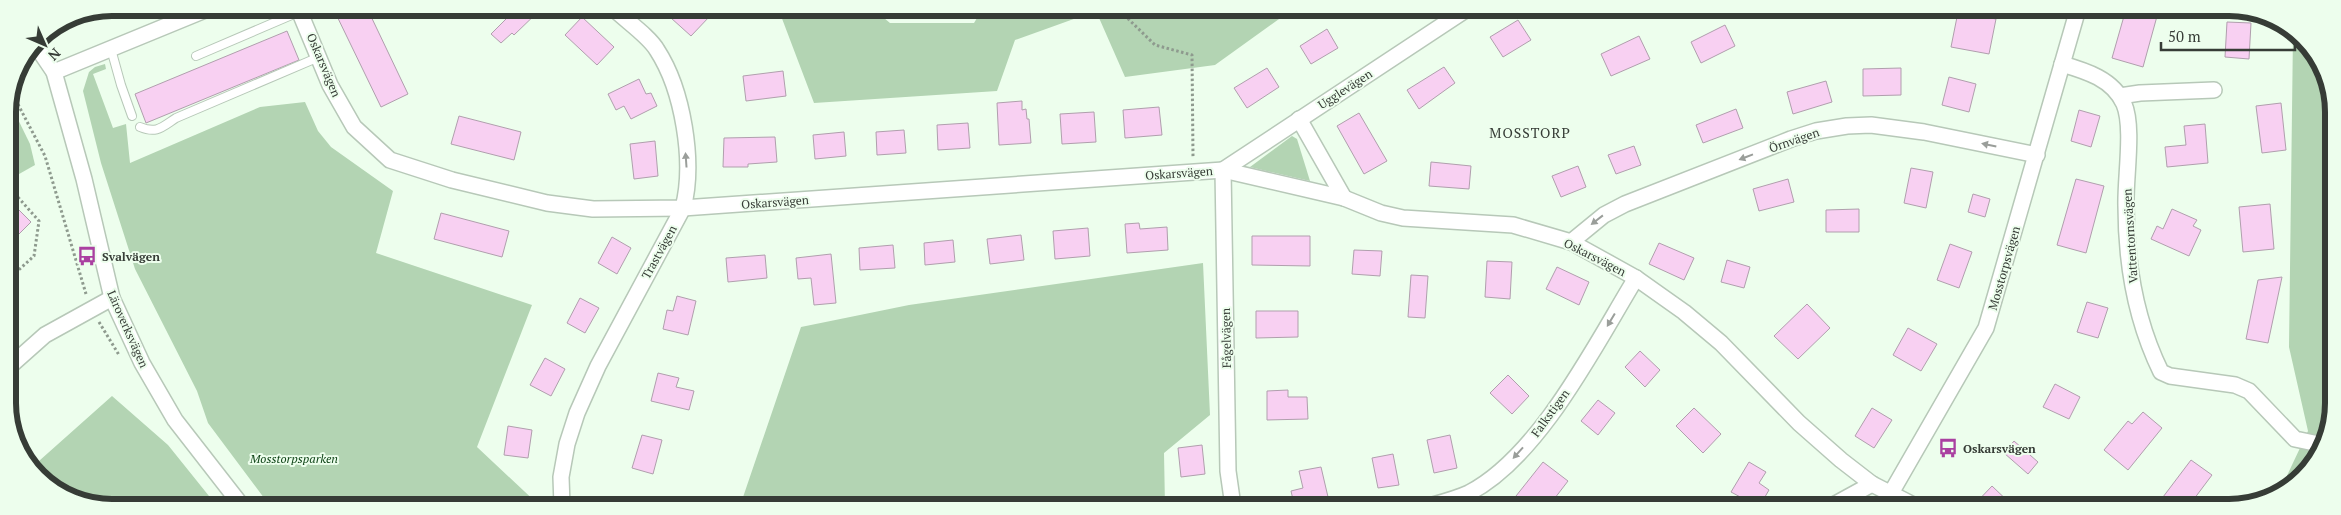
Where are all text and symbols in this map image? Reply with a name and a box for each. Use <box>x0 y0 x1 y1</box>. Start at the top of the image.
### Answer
north arrow <box>20 20 70 70</box>
scale bar <box>2161 20 2295 52</box>
text: 50 m <box>2168 26 2201 46</box>
street label: Oskarsvägen <box>304 31 344 99</box>
text: N <box>44 44 65 65</box>
street label: Ugglevägen <box>1315 66 1375 112</box>
district label: MOSSTORP <box>1489 123 1571 142</box>
street label: Örnvägen <box>1767 124 1821 156</box>
one-way arrow <box>1982 141 1997 149</box>
one-way arrow <box>682 152 690 168</box>
one-way arrow <box>1738 153 1753 161</box>
street label: Oskarsvägen <box>1145 163 1213 183</box>
street label: Vattentornsvägen <box>2119 188 2141 284</box>
street label: Oskarsvägen <box>741 192 809 212</box>
one-way arrow <box>1591 215 1604 226</box>
street label: Trastvägen <box>638 223 680 281</box>
street label: Mosstorpsvägen <box>1985 224 2023 312</box>
street label: Oskarsvägen <box>1561 235 1629 279</box>
bus stop icon: Svalvägen <box>76 245 98 267</box>
place label: Svalvägen <box>102 249 160 264</box>
street label: Läroverksvägen <box>104 288 152 370</box>
street label: Fågelvägen <box>1218 308 1234 368</box>
one-way arrow <box>1606 313 1615 326</box>
street label: Falkstigen <box>1528 386 1572 440</box>
bus stop icon: Oskarsvägen <box>1937 437 1959 459</box>
place label: Oskarsvägen <box>1963 441 2036 456</box>
one-way arrow <box>1513 446 1524 459</box>
park label: Mosstorpsparken <box>249 451 338 466</box>

